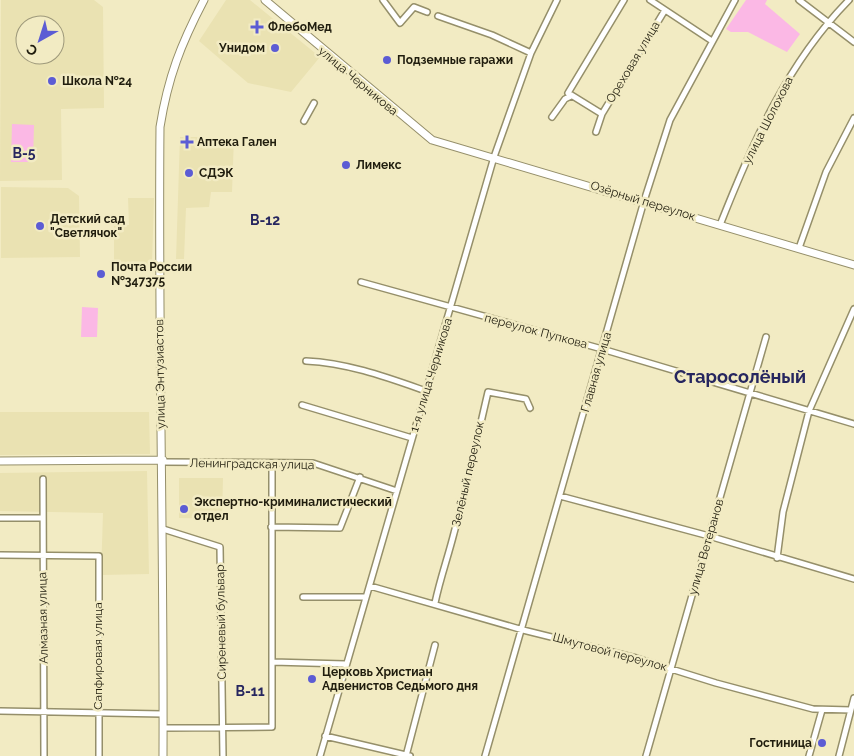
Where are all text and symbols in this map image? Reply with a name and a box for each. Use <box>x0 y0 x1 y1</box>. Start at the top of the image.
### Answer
north arrow <box>15 15 65 65</box>
street label: Ореховая улица <box>603 19 663 105</box>
marker: ФлебоМед <box>250 20 264 34</box>
place label: ФлебоМед <box>268 20 332 34</box>
text: С <box>23 41 41 59</box>
place label: Унидом <box>218 41 265 55</box>
marker: Унидом <box>269 42 281 54</box>
street label: улица Черникова <box>315 44 401 118</box>
place label: Подземные гаражи <box>397 53 513 67</box>
marker: Подземные гаражи <box>381 54 393 66</box>
place label: Школа №24 <box>62 74 132 88</box>
street label: улица Шолохова <box>740 74 796 166</box>
marker: Школа №24 <box>46 75 58 87</box>
place label: Аптека Гален <box>197 135 277 149</box>
marker: Аптека Гален <box>181 136 193 148</box>
district label: В-5 <box>12 145 36 161</box>
place label: Лимекс <box>356 158 402 172</box>
marker: Лимекс <box>340 159 352 171</box>
place label: СДЭК <box>199 166 234 180</box>
marker: СДЭК <box>183 167 195 179</box>
street label: Озёрный переулок <box>589 178 697 224</box>
place label: Детский сад "Светлячок" <box>50 212 125 240</box>
district label: В-12 <box>250 212 280 228</box>
marker: Детский сад "Светлячок" <box>34 220 46 232</box>
place label: Почта России №347375 <box>111 260 192 288</box>
marker: Почта России №347375 <box>95 268 107 280</box>
street label: переулок Пупкова <box>483 311 589 351</box>
street label: 1-я улица Черникова <box>407 316 455 434</box>
street label: улица Энтузиастов <box>152 319 168 429</box>
street label: Главная улица <box>578 330 614 414</box>
district label: Староcолёный <box>674 366 806 387</box>
street label: Зелёный переулок <box>449 420 487 528</box>
street label: Ленинградская улица <box>189 456 315 472</box>
place label: Экспертно-криминалистический отдел <box>194 495 392 523</box>
street label: улица Ветеранов <box>686 497 726 597</box>
marker: Экспертно-криминалистический отдел <box>178 503 190 515</box>
street label: Сиреневый бульвар <box>213 564 229 680</box>
street label: Алмазная улица <box>35 572 51 664</box>
street label: Сапфировая улица <box>91 602 105 710</box>
street label: Шмутовой переулок <box>551 630 669 674</box>
place label: Церковь Христиан Адвенистов Седьмого дня <box>322 665 478 693</box>
marker: Церковь Христиан Адвенистов Седьмого дня <box>306 673 318 685</box>
district label: В-11 <box>235 683 265 699</box>
place label: Гостиница <box>749 736 812 750</box>
marker: Гостиница <box>816 737 828 749</box>

